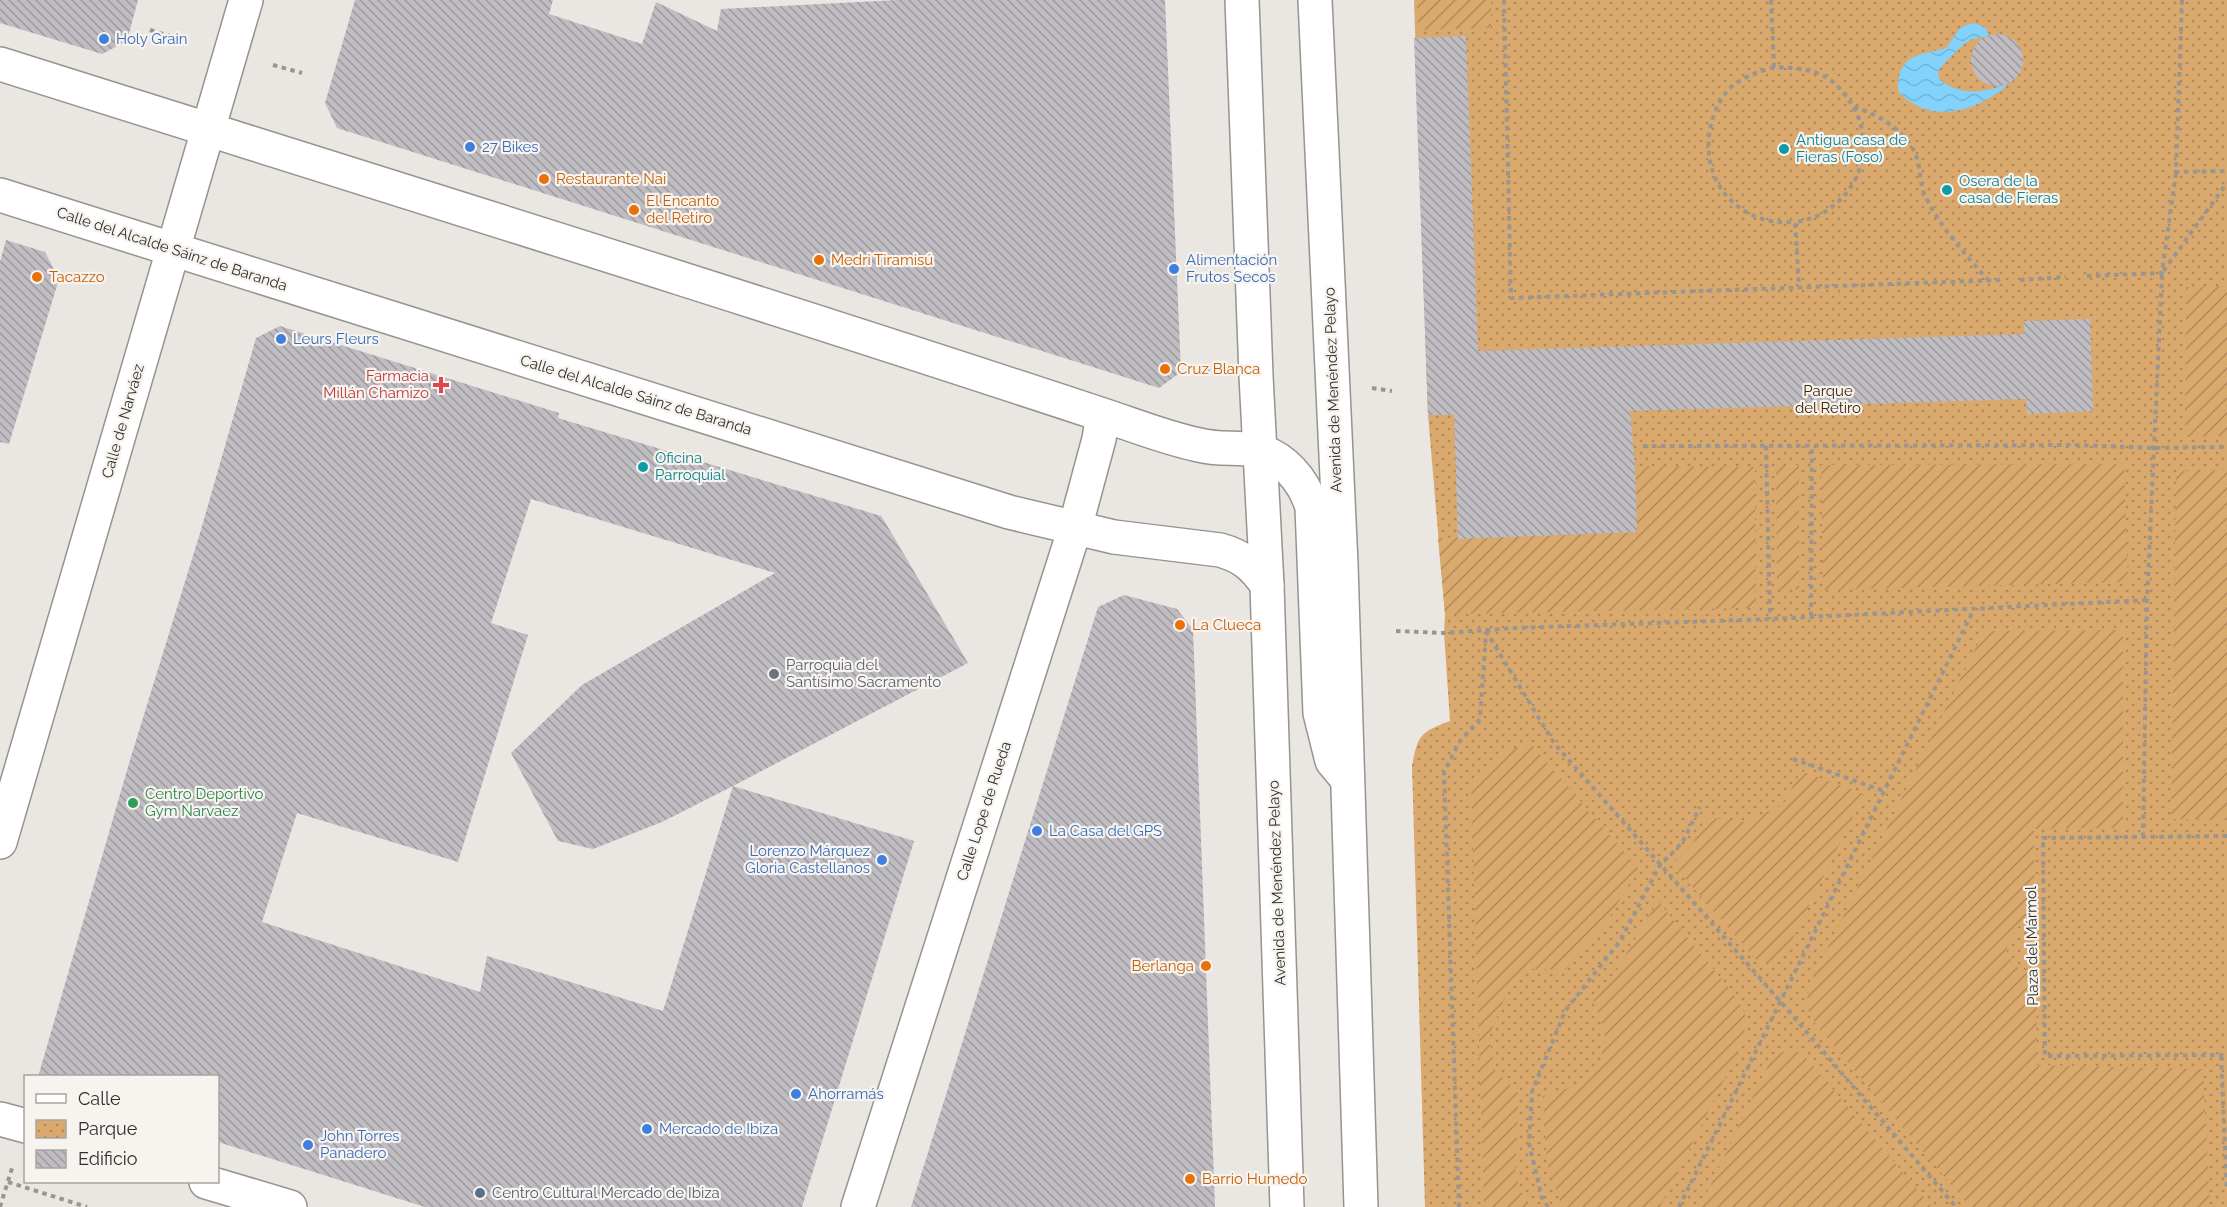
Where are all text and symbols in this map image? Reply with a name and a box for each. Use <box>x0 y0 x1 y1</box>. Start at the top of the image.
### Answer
place label: Holy Grain <box>116 30 187 48</box>
marker: Holy Grain <box>97 32 111 46</box>
place label: Antigua casa de Fieras (Foso) <box>1796 131 1907 166</box>
place label: 27 Bikes <box>482 138 539 156</box>
marker: 27 Bikes <box>463 140 477 154</box>
marker: Antigua casa de Fieras (Foso) <box>1777 142 1791 156</box>
place label: Restaurante Nai <box>556 170 666 188</box>
marker: Restaurante Nai <box>537 172 551 186</box>
place label: Osera de la casa de Fieras <box>1959 172 2058 207</box>
marker: Osera de la casa de Fieras <box>1940 183 1954 197</box>
place label: El Encanto del Retiro <box>646 192 719 227</box>
street label: Calle del Alcalde Sáinz de Baranda <box>54 203 290 295</box>
marker: El Encanto del Retiro <box>627 203 641 217</box>
place label: Medri Tiramisú <box>831 251 933 269</box>
place label: Alimentación Frutos Secos <box>1186 251 1277 286</box>
marker: Medri Tiramisú <box>812 253 826 267</box>
marker: Alimentación Frutos Secos <box>1167 262 1181 276</box>
place label: Tacazzo <box>49 268 105 286</box>
marker: Tacazzo <box>30 270 44 284</box>
street label: Avenida de Menéndez Pelayo <box>1320 287 1346 493</box>
place label: Leurs Fleurs <box>293 330 379 348</box>
marker: Leurs Fleurs <box>274 332 288 346</box>
street label: Calle del Alcalde Sáinz de Baranda <box>518 351 754 439</box>
place label: Cruz Blanca <box>1177 360 1260 378</box>
street label: Calle de Narváez <box>98 362 148 480</box>
marker: Cruz Blanca <box>1158 362 1172 376</box>
place label: Farmacia Millán Chamizo <box>323 367 429 402</box>
marker: Farmacia Millán Chamizo <box>434 378 448 392</box>
park label: Parque del Retiro <box>1795 382 1861 417</box>
place label: Oficina Parroquial <box>655 449 726 484</box>
marker: Oficina Parroquial <box>636 460 650 474</box>
place label: La Clueca <box>1192 616 1261 634</box>
marker: La Clueca <box>1173 618 1187 632</box>
place label: Parroquia del Santísimo Sacramento <box>786 656 941 691</box>
marker: Parroquia del Santísimo Sacramento <box>767 667 781 681</box>
street label: Calle Lope de Rueda <box>953 739 1015 883</box>
street label: Avenida de Menéndez Pelayo <box>1264 780 1290 986</box>
place label: Centro Deportivo Gym Narvaez <box>145 785 264 820</box>
marker: Centro Deportivo Gym Narvaez <box>126 796 140 810</box>
place label: La Casa del GPS <box>1049 822 1162 840</box>
marker: La Casa del GPS <box>1030 824 1044 838</box>
place label: Lorenzo Márquez Gloria Castellanos <box>745 842 870 877</box>
marker: Lorenzo Márquez Gloria Castellanos <box>875 853 889 867</box>
street label: Plaza del Mármol <box>2022 885 2042 1006</box>
place label: Berlanga <box>1131 957 1194 975</box>
marker: Berlanga <box>1199 959 1213 973</box>
legend <box>24 1075 219 1183</box>
place label: Ahorramás <box>808 1085 884 1103</box>
marker: Ahorramás <box>789 1087 803 1101</box>
text: Calle <box>78 1088 121 1109</box>
text: Parque <box>78 1118 138 1139</box>
place label: Mercado de Ibiza <box>659 1120 778 1138</box>
marker: Mercado de Ibiza <box>640 1122 654 1136</box>
place label: John Torres Panadero <box>320 1127 400 1162</box>
marker: John Torres Panadero <box>301 1138 315 1152</box>
text: Edificio <box>78 1148 138 1169</box>
place label: Barrio Humedo <box>1202 1170 1308 1188</box>
marker: Barrio Humedo <box>1183 1172 1197 1186</box>
place label: Centro Cultural Mercado de Ibiza <box>492 1184 720 1202</box>
marker: Centro Cultural Mercado de Ibiza <box>473 1186 487 1200</box>

